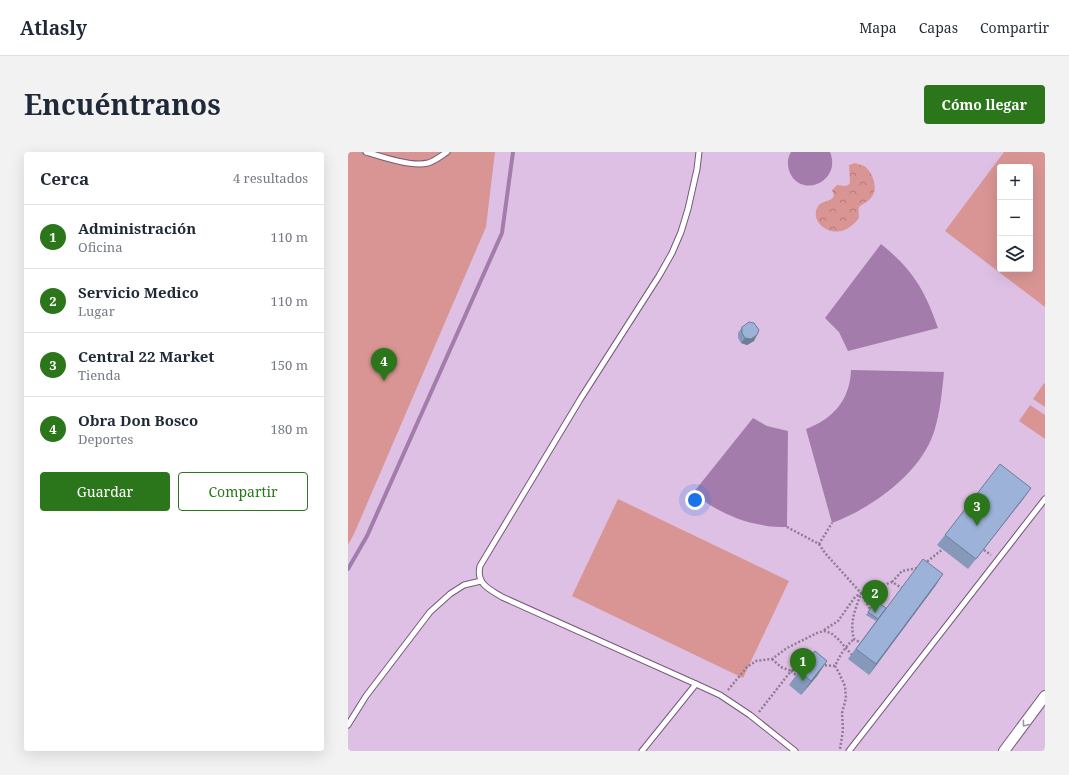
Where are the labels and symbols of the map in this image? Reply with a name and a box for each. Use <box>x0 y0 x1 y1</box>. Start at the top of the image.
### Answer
pin: 4 <box>371 348 397 381</box>
your location <box>685 490 705 510</box>
pin: 3 <box>964 493 990 526</box>
pin: 2 <box>862 580 888 613</box>
pin: 1 <box>790 648 816 681</box>
one-way arrow <box>1022 719 1029 726</box>

